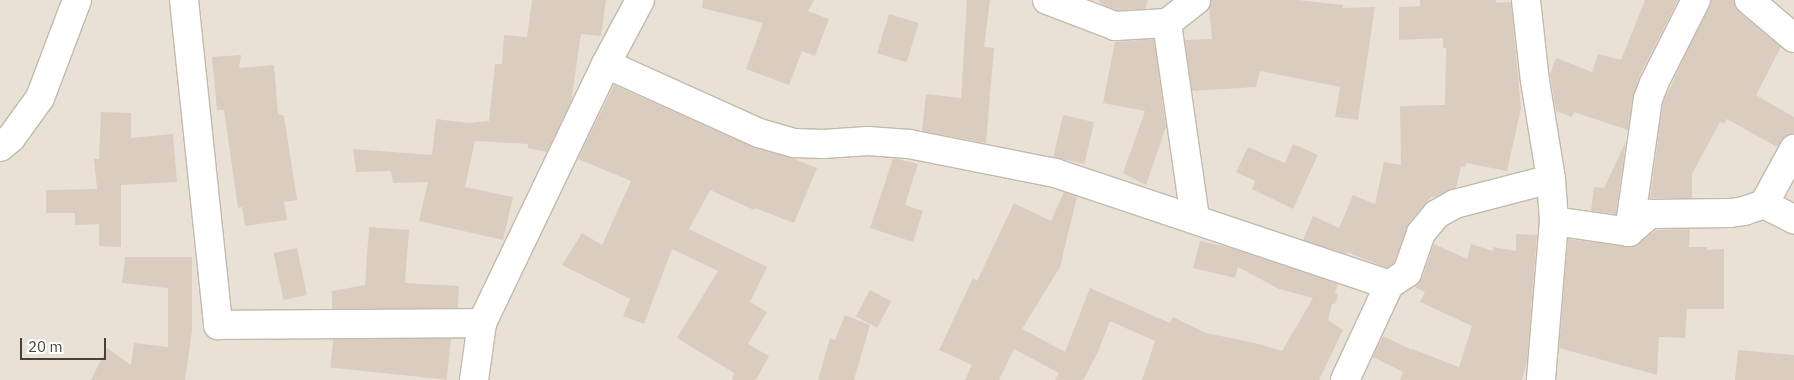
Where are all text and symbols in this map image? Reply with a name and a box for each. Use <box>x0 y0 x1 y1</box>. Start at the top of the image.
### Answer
scale bar <box>22 328 109 360</box>
text: 20 m <box>28 337 63 356</box>

